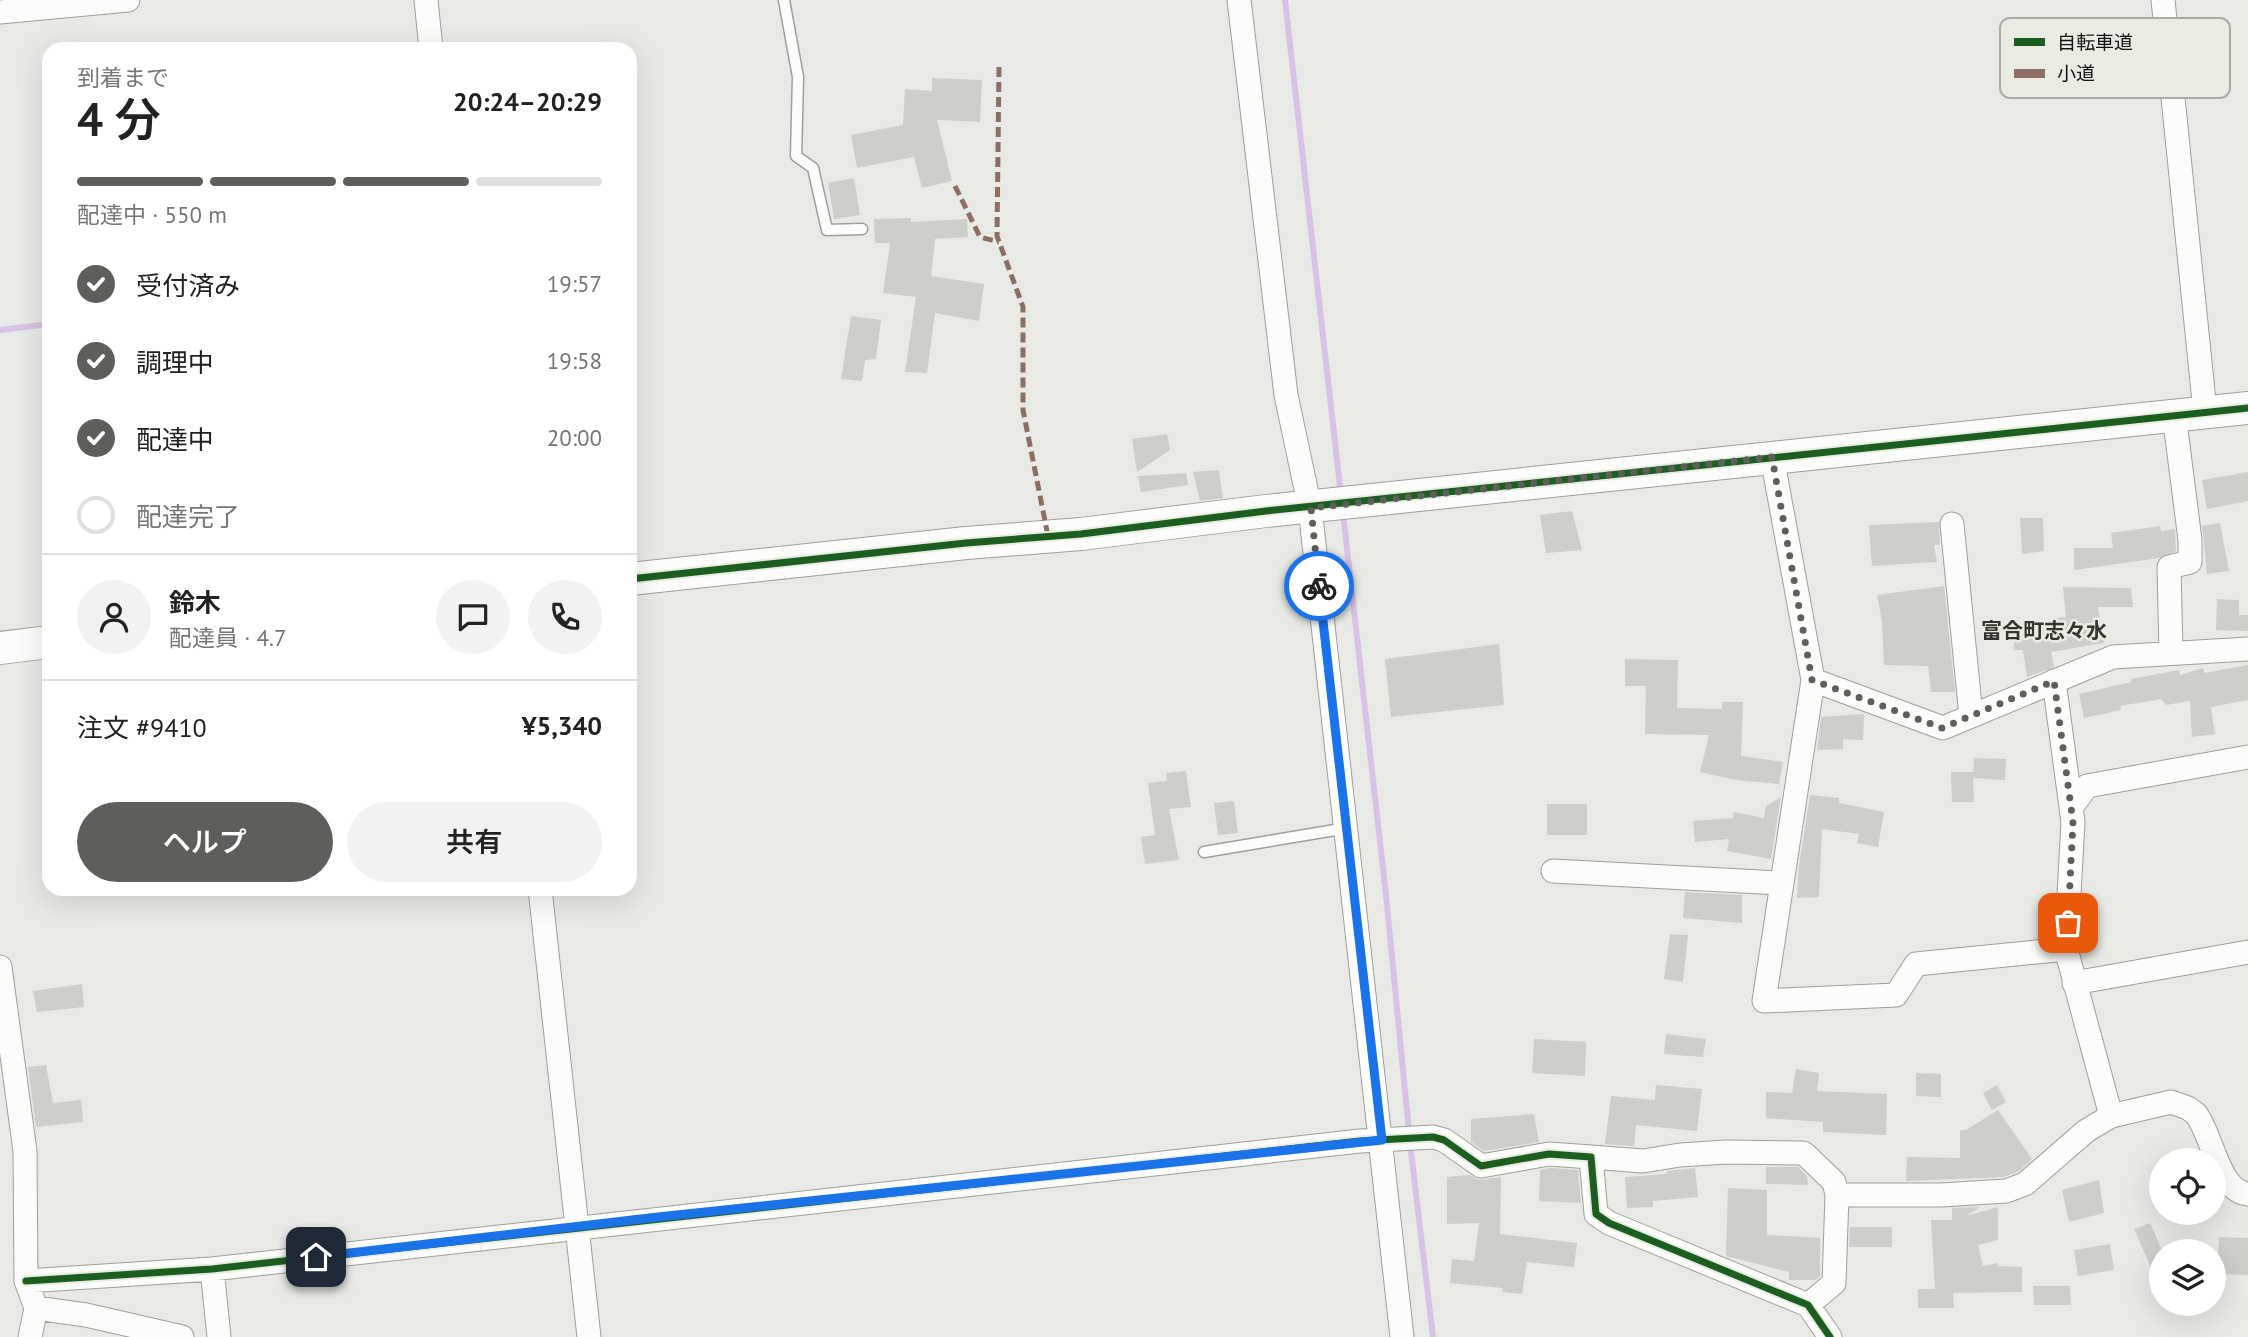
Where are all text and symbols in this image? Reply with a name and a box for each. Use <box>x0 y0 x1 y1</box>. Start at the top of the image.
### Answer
legend <box>2000 18 2230 98</box>
text: 自転車道 <box>2057 30 2133 54</box>
text: 小道 <box>2057 61 2095 85</box>
text: 到着まで <box>77 63 169 92</box>
text: 20:24–20:29 <box>453 85 602 118</box>
text: 4 分 <box>77 89 161 149</box>
text: 配達中 · 550 m <box>77 200 227 229</box>
icon: check <box>77 265 115 303</box>
text: 受付済み <box>136 269 240 302</box>
text: 19:57 <box>547 269 602 298</box>
icon: check <box>77 342 115 380</box>
text: 調理中 <box>136 346 214 379</box>
text: 19:58 <box>547 346 602 375</box>
icon: check <box>77 419 115 457</box>
text: 配達中 <box>136 423 214 456</box>
text: 20:00 <box>547 423 602 452</box>
text: 配達完了 <box>136 500 240 533</box>
courier <box>1284 551 1354 621</box>
icon: bike <box>1300 567 1338 605</box>
button: person <box>77 580 151 654</box>
button: chat <box>436 580 510 654</box>
button: phone <box>528 580 602 654</box>
text: 鈴木 <box>169 586 221 619</box>
district label: 富合町志々水 <box>1981 617 2107 644</box>
text: 配達員 · 4.7 <box>169 623 286 652</box>
text: ¥5,340 <box>522 709 602 742</box>
text: 注文 #9410 <box>77 711 207 744</box>
button: ヘルプ <box>77 802 333 882</box>
button: 共有 <box>347 802 602 882</box>
pin <box>2038 893 2098 953</box>
icon: bag <box>2049 904 2087 942</box>
map controls <box>2149 1148 2226 1316</box>
button: locate <box>2149 1148 2226 1225</box>
pin <box>286 1227 346 1287</box>
icon: home <box>297 1238 335 1276</box>
button: layers <box>2149 1239 2226 1316</box>

